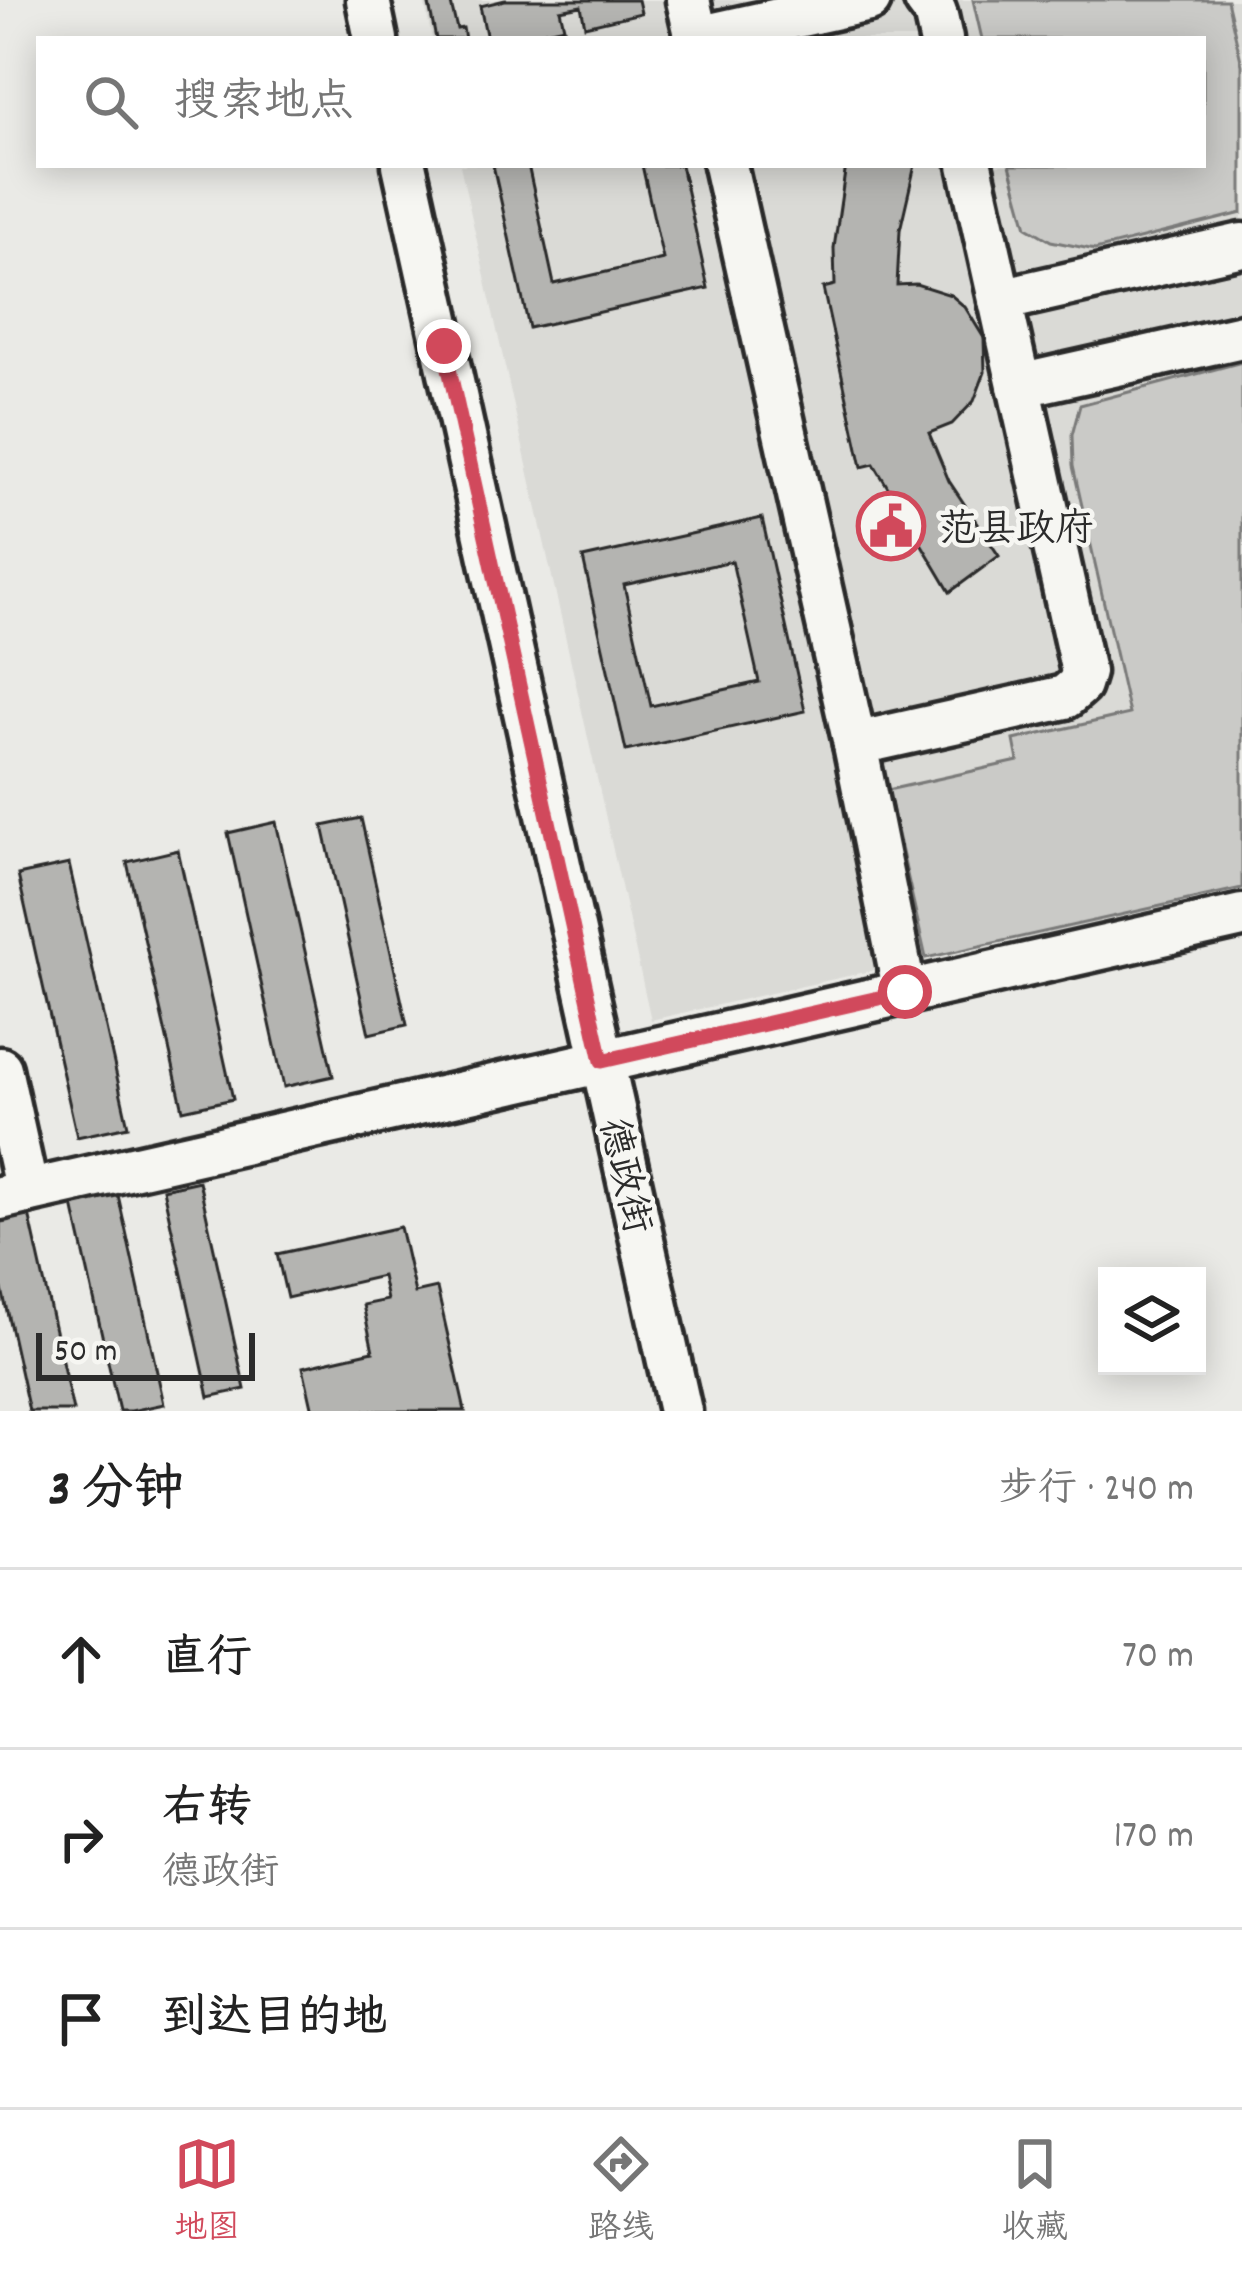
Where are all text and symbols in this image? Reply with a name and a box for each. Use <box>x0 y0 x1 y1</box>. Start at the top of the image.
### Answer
search box <box>36 36 1206 168</box>
icon: search <box>78 69 144 135</box>
text: 搜索地点 <box>174 73 354 137</box>
route end <box>417 319 471 373</box>
public building icon: 范县政府 <box>856 491 926 561</box>
place label: 范县政府 <box>938 505 1094 560</box>
route start <box>878 965 932 1019</box>
street label: 德政街 <box>582 1113 662 1240</box>
map controls <box>1098 1267 1206 1375</box>
button: layers <box>1098 1267 1206 1375</box>
scale bar <box>36 1327 255 1380</box>
text: 50 m <box>54 1330 118 1377</box>
text: 3 分钟 <box>48 1457 184 1529</box>
text: 步行 · 240 m <box>999 1464 1194 1519</box>
icon: ahead <box>48 1626 114 1692</box>
text: 直行 <box>162 1629 252 1693</box>
text: 70 m <box>1122 1631 1194 1686</box>
text: 右转 <box>162 1779 252 1843</box>
icon: right <box>48 1806 114 1872</box>
text: 170 m <box>1114 1811 1194 1866</box>
text: 德政街 <box>162 1848 279 1903</box>
icon: arrive <box>48 1986 114 2052</box>
text: 到达目的地 <box>162 1989 387 2053</box>
tab: 地图 <box>174 2131 240 2254</box>
tab: 路线 <box>588 2131 654 2254</box>
tab: 收藏 <box>1002 2131 1068 2254</box>

